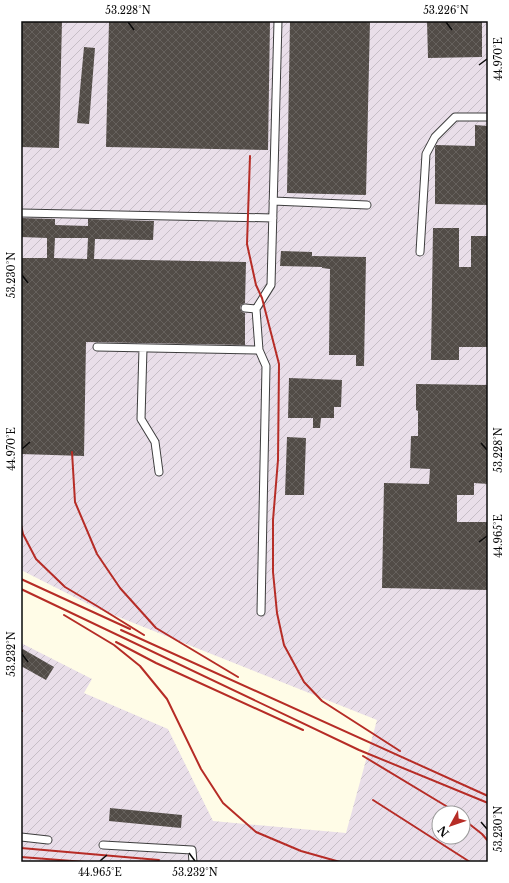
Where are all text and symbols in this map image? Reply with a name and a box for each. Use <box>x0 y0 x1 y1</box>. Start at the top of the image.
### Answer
text: 53.228°N <box>105 4 151 17</box>
text: 53.226°N <box>423 4 469 17</box>
text: 44.970°E <box>492 37 505 81</box>
text: 53.230°N <box>5 252 18 298</box>
text: 44.970°E <box>5 427 18 471</box>
text: 53.228°N <box>492 427 505 473</box>
text: 44.965°E <box>492 514 505 558</box>
text: 53.232°N <box>5 631 18 677</box>
north arrow <box>431 805 471 845</box>
text: 53.230°N <box>492 806 505 852</box>
text: N <box>434 822 452 840</box>
text: 44.965°E <box>78 866 122 879</box>
text: 53.232°N <box>172 866 218 879</box>

